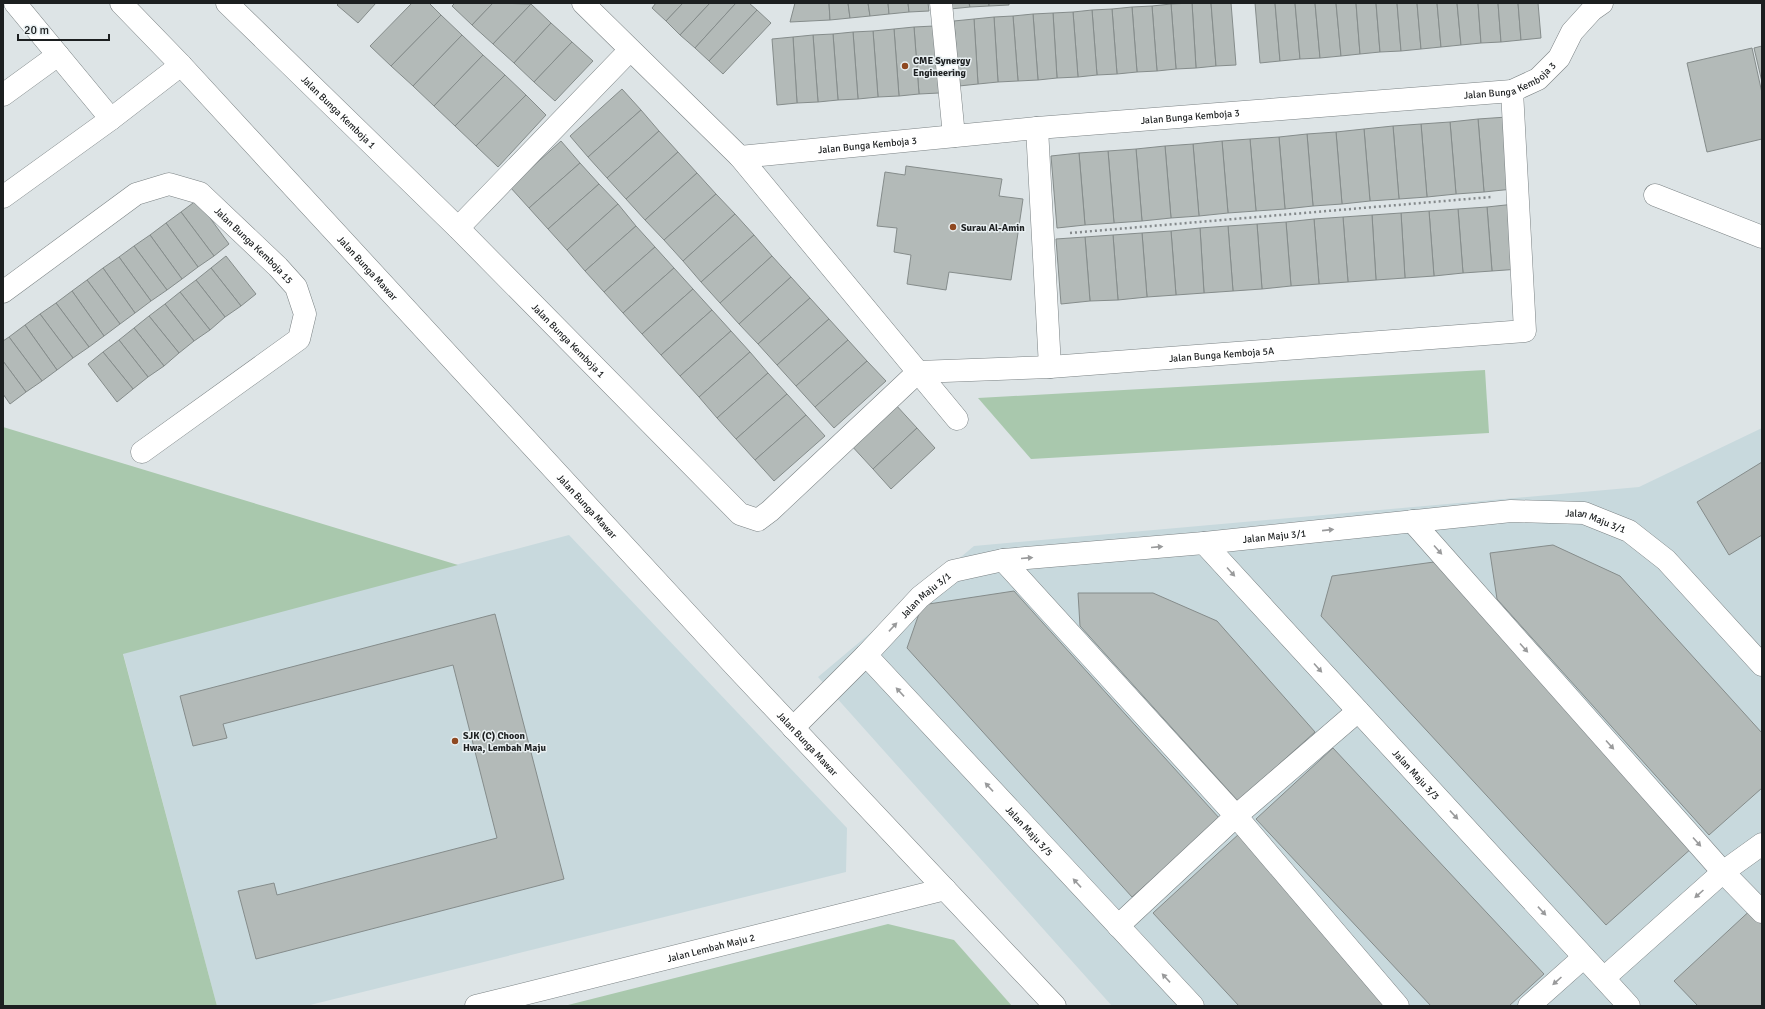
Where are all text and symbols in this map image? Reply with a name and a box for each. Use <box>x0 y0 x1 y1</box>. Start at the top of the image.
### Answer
scale bar <box>18 16 109 42</box>
text: 20 m <box>24 23 49 38</box>
place label: CME Synergy Engineering <box>913 55 970 79</box>
street label: Jalan Bunga Kemboja 3 <box>1463 60 1559 102</box>
marker: CME Synergy Engineering <box>900 61 910 71</box>
street label: Jalan Bunga Kemboja 1 <box>298 74 378 152</box>
street label: Jalan Bunga Kemboja 3 <box>1140 107 1240 127</box>
street label: Jalan Bunga Kemboja 3 <box>817 135 918 156</box>
street label: Jalan Bunga Kemboja 15 <box>212 205 295 286</box>
marker: Surau Al-Amin <box>948 222 958 232</box>
place label: Surau Al-Amin <box>961 222 1025 234</box>
street label: Jalan Bunga Mawar <box>334 234 400 303</box>
street label: Jalan Bunga Kemboja 1 <box>529 301 607 380</box>
street label: Jalan Bunga Kemboja 5A <box>1168 345 1275 365</box>
street label: Jalan Bunga Mawar <box>554 472 620 542</box>
street label: Jalan Maju 3/1 <box>1565 507 1627 536</box>
street label: Jalan Maju 3/1 <box>1242 527 1307 546</box>
one-way arrow <box>1322 527 1334 533</box>
one-way arrow <box>1151 544 1163 551</box>
one-way arrow <box>1433 545 1442 556</box>
one-way arrow <box>1021 554 1033 561</box>
one-way arrow <box>1226 567 1235 577</box>
street label: Jalan Maju 3/1 <box>898 570 954 621</box>
one-way arrow <box>888 621 897 632</box>
one-way arrow <box>1519 643 1528 652</box>
one-way arrow <box>1314 663 1323 673</box>
one-way arrow <box>896 687 905 697</box>
street label: Jalan Bunga Mawar <box>774 710 840 779</box>
place label: SJK (C) Choon Hwa, Lembah Maju <box>463 730 546 754</box>
marker: SJK (C) Choon Hwa, Lembah Maju <box>450 736 460 746</box>
one-way arrow <box>1606 740 1615 750</box>
street label: Jalan Maju 3/3 <box>1390 747 1442 803</box>
one-way arrow <box>984 782 994 792</box>
street label: Jalan Maju 3/5 <box>1003 804 1055 859</box>
one-way arrow <box>1449 810 1458 820</box>
one-way arrow <box>1692 837 1701 848</box>
one-way arrow <box>1073 877 1082 888</box>
one-way arrow <box>1693 890 1704 899</box>
one-way arrow <box>1537 906 1547 916</box>
street label: Jalan Lembah Maju 2 <box>666 932 756 965</box>
one-way arrow <box>1162 973 1171 982</box>
one-way arrow <box>1552 977 1562 986</box>

